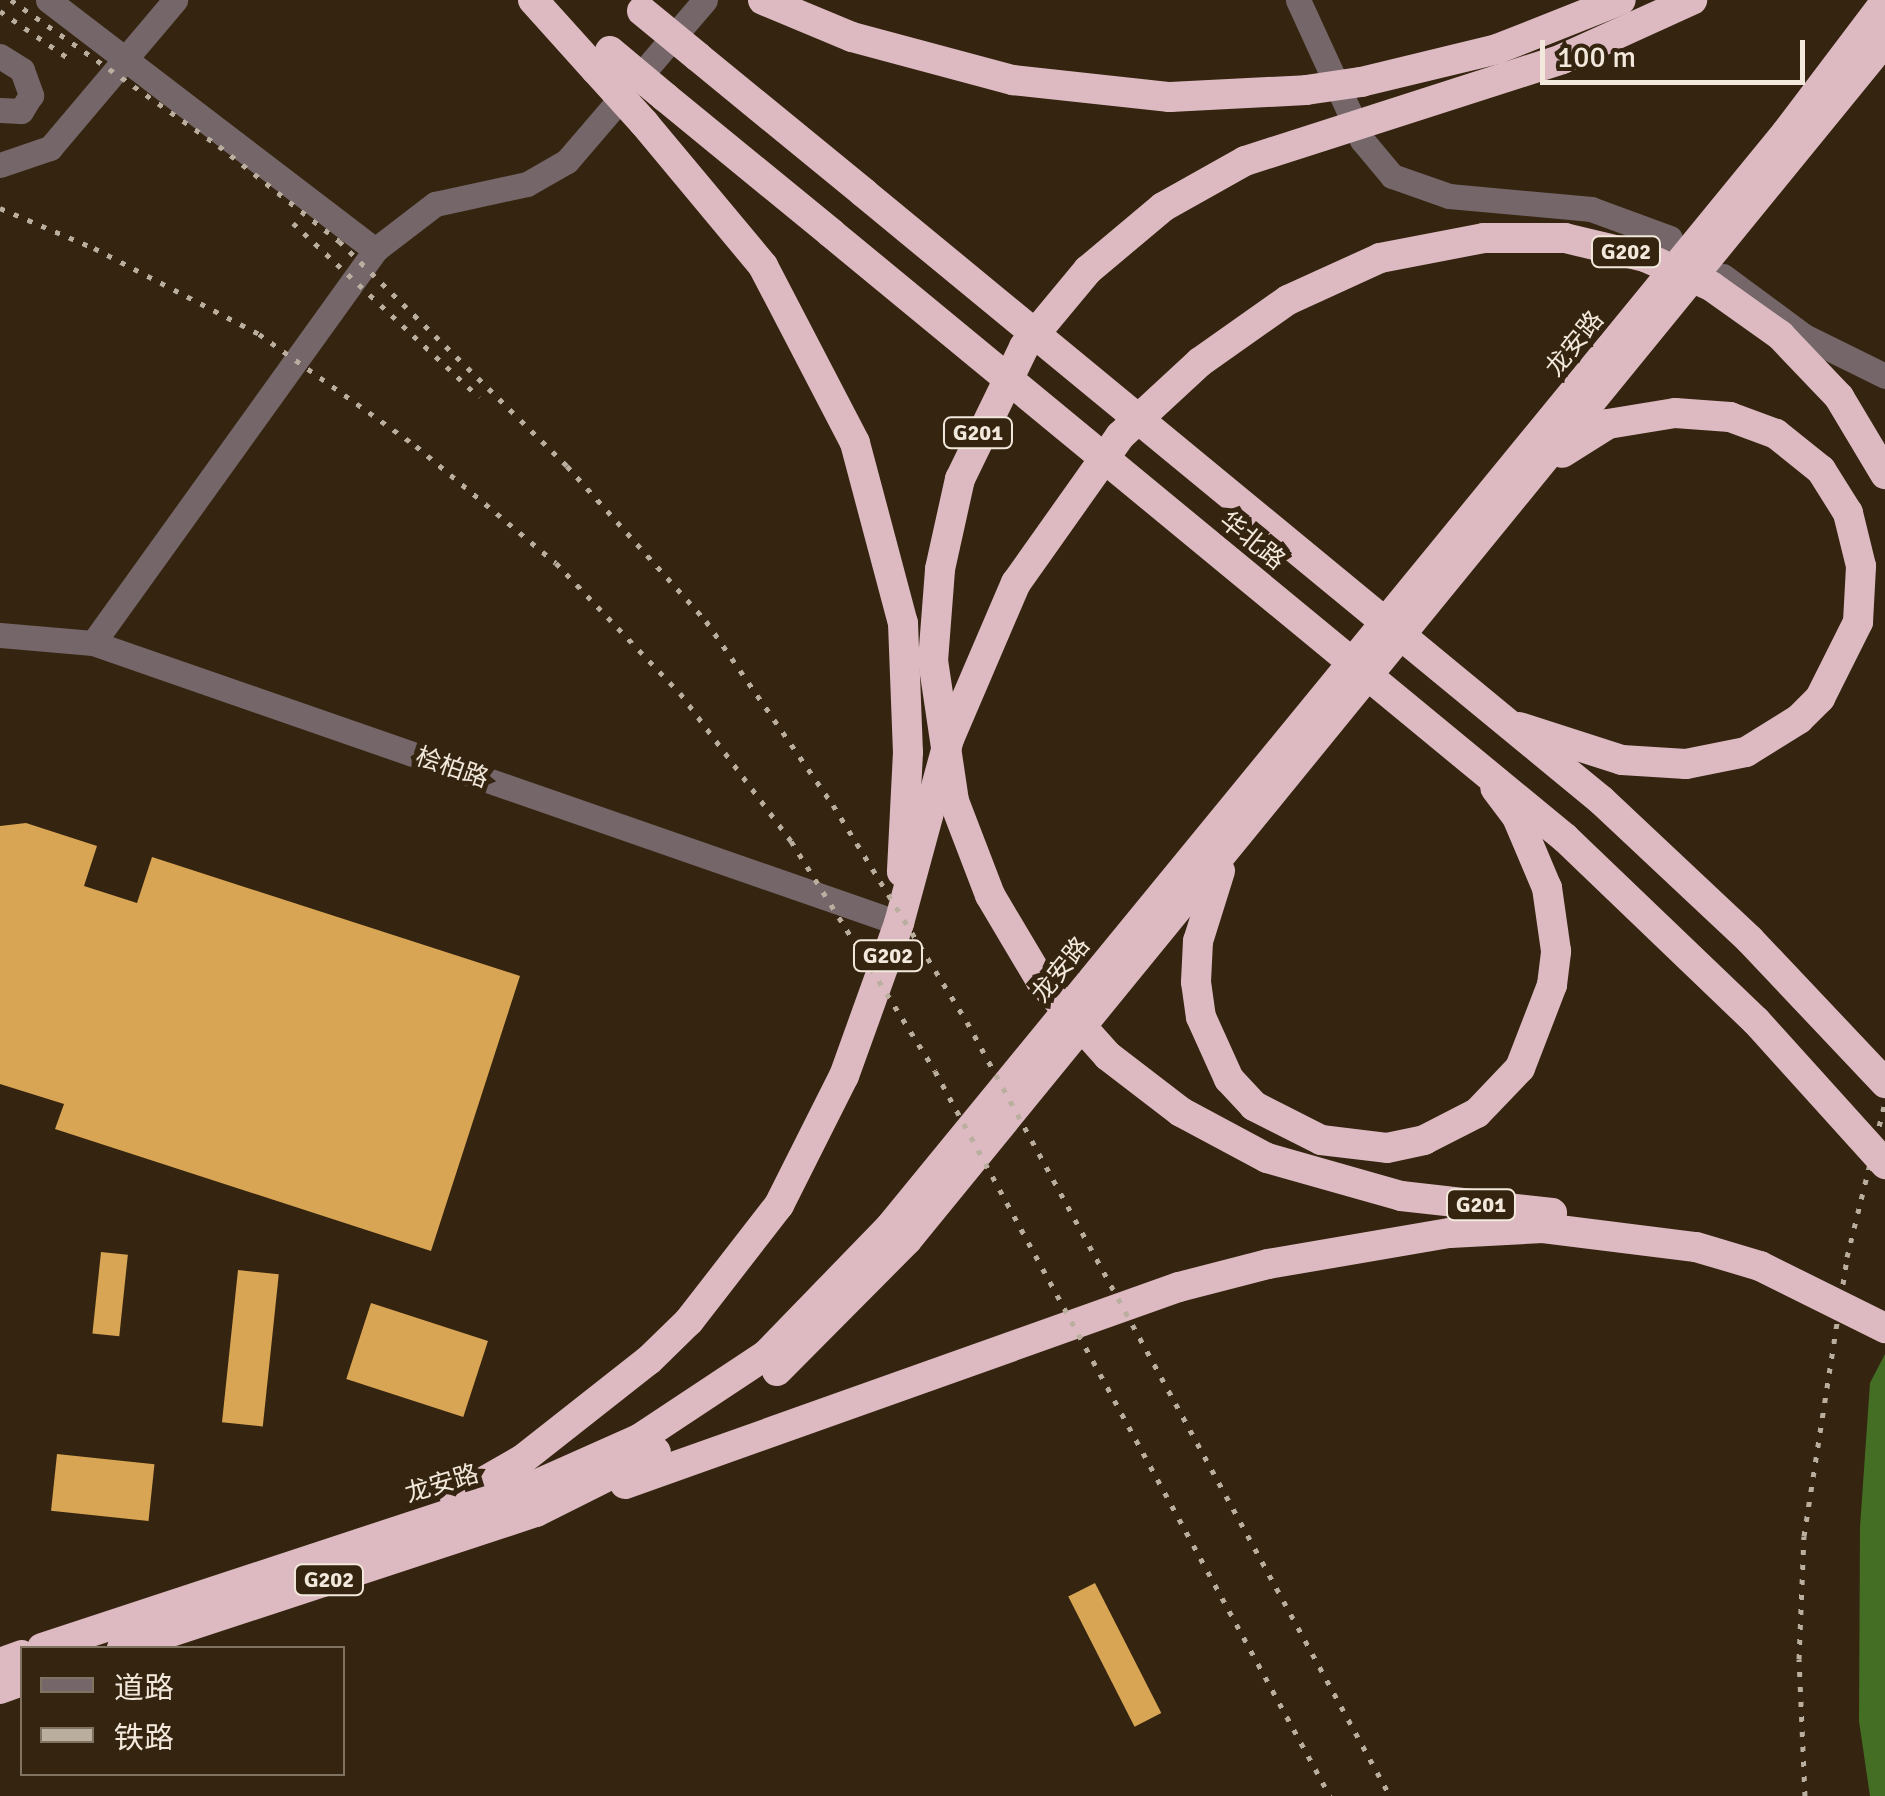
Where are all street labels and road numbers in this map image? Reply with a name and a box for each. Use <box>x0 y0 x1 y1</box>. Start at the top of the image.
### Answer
road number: G202 <box>1588 235 1664 269</box>
street label: 龙安路 <box>1540 305 1610 383</box>
road number: G201 <box>940 416 1016 450</box>
street label: 华北路 <box>1213 506 1291 576</box>
street label: 桧柏路 <box>412 742 492 794</box>
street label: 龙安路 <box>1026 931 1096 1009</box>
road number: G202 <box>850 939 926 973</box>
road number: G201 <box>1444 1188 1518 1222</box>
street label: 龙安路 <box>402 1459 482 1509</box>
road number: G202 <box>292 1563 366 1597</box>

